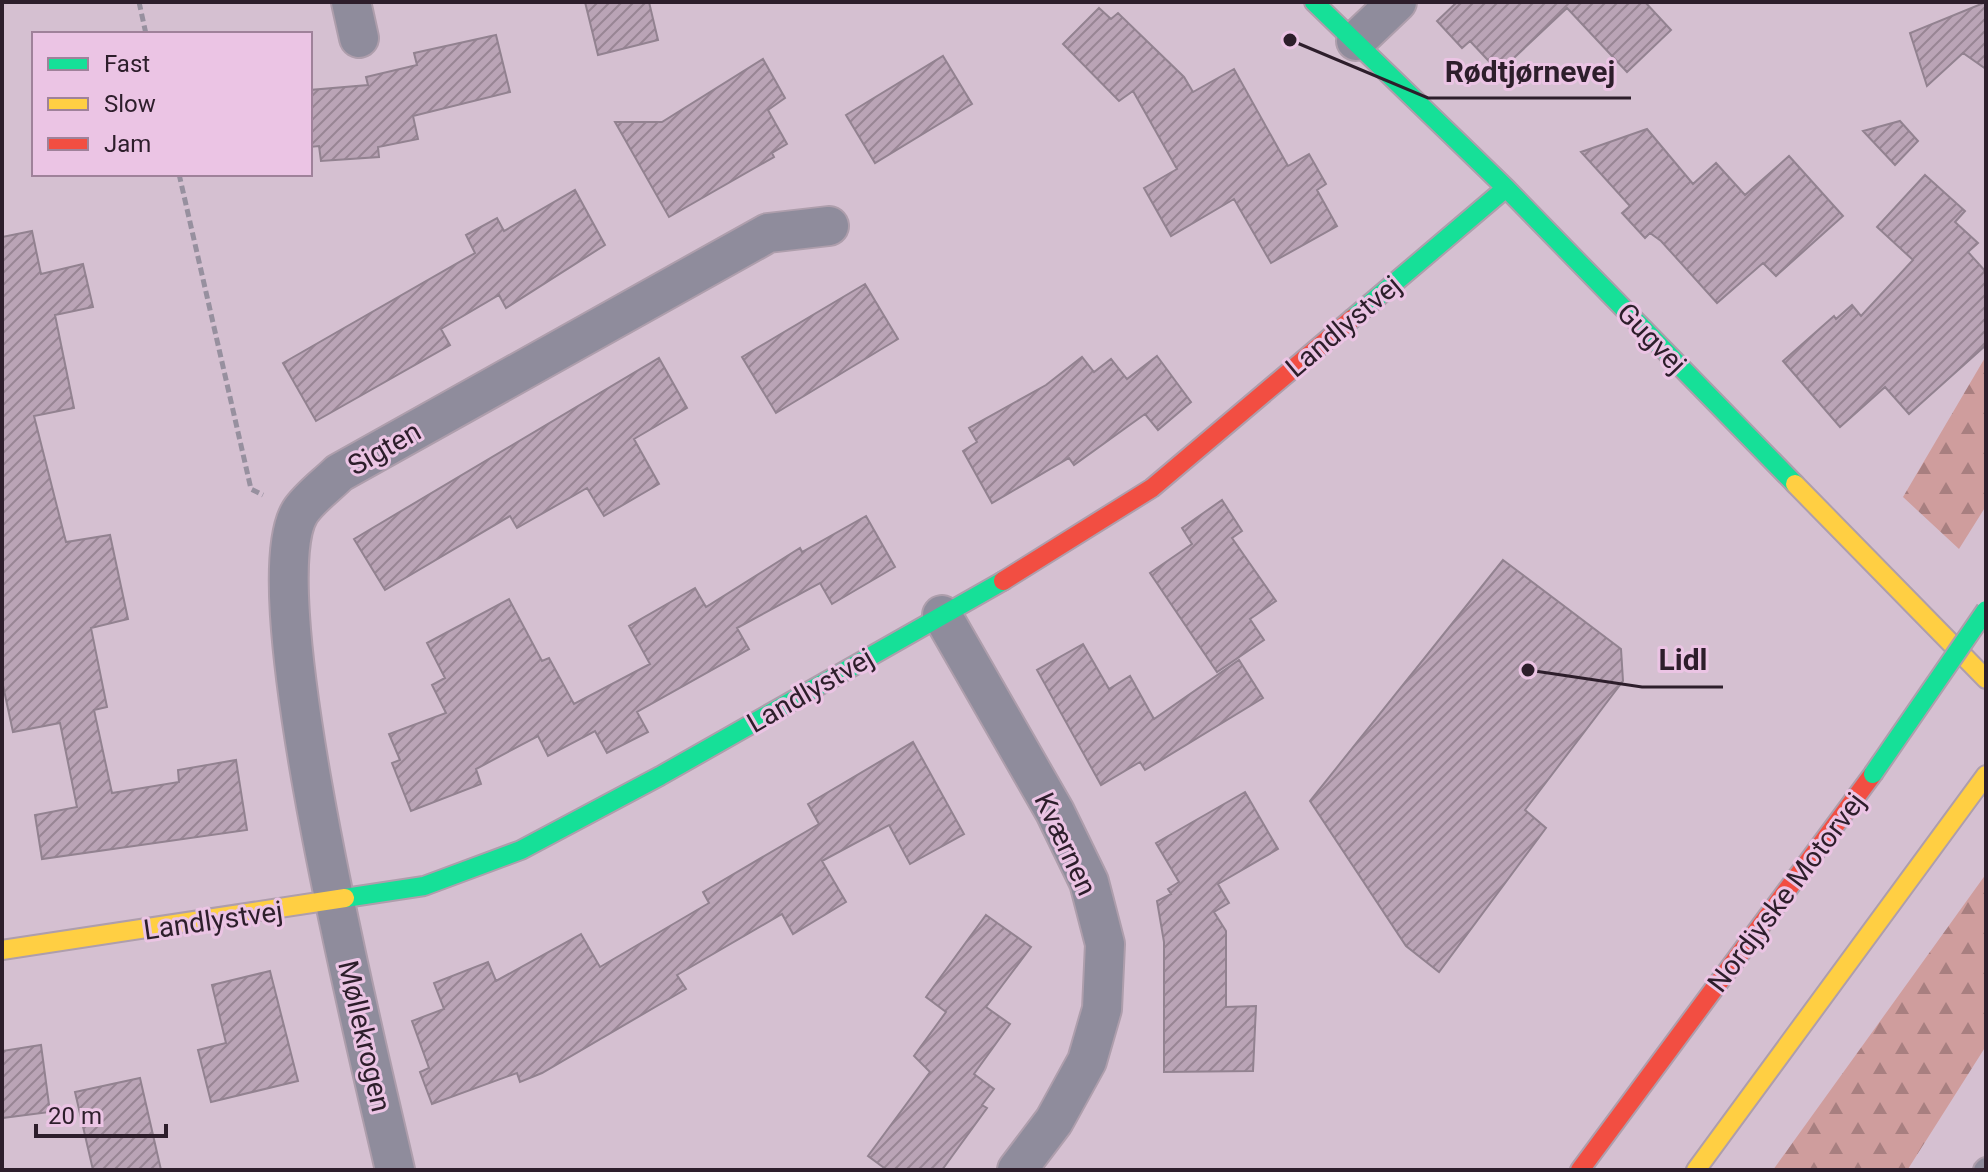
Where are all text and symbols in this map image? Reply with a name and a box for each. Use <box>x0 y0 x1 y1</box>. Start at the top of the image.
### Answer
legend <box>32 32 312 176</box>
callout: Rødtjørnevej <box>1428 44 1631 98</box>
text: Fast <box>104 50 150 78</box>
text: Rødtjørnevej <box>1445 54 1615 89</box>
text: Slow <box>104 90 156 118</box>
text: Jam <box>104 130 151 158</box>
street label: Landlystvej <box>1279 269 1408 384</box>
street label: Gugvej <box>1610 296 1693 380</box>
street label: Sigten <box>342 414 427 482</box>
callout: Lidl <box>1642 633 1723 687</box>
street label: Landlystvej <box>741 641 879 740</box>
text: Lidl <box>1659 642 1708 677</box>
street label: Nordjyske Motorvej <box>1701 786 1872 998</box>
street label: Kværnen <box>1027 788 1104 901</box>
street label: Landlystvej <box>141 894 285 947</box>
street label: Møllekrogen <box>331 957 398 1115</box>
scale bar <box>36 1088 166 1138</box>
text: 20 m <box>48 1102 102 1130</box>

